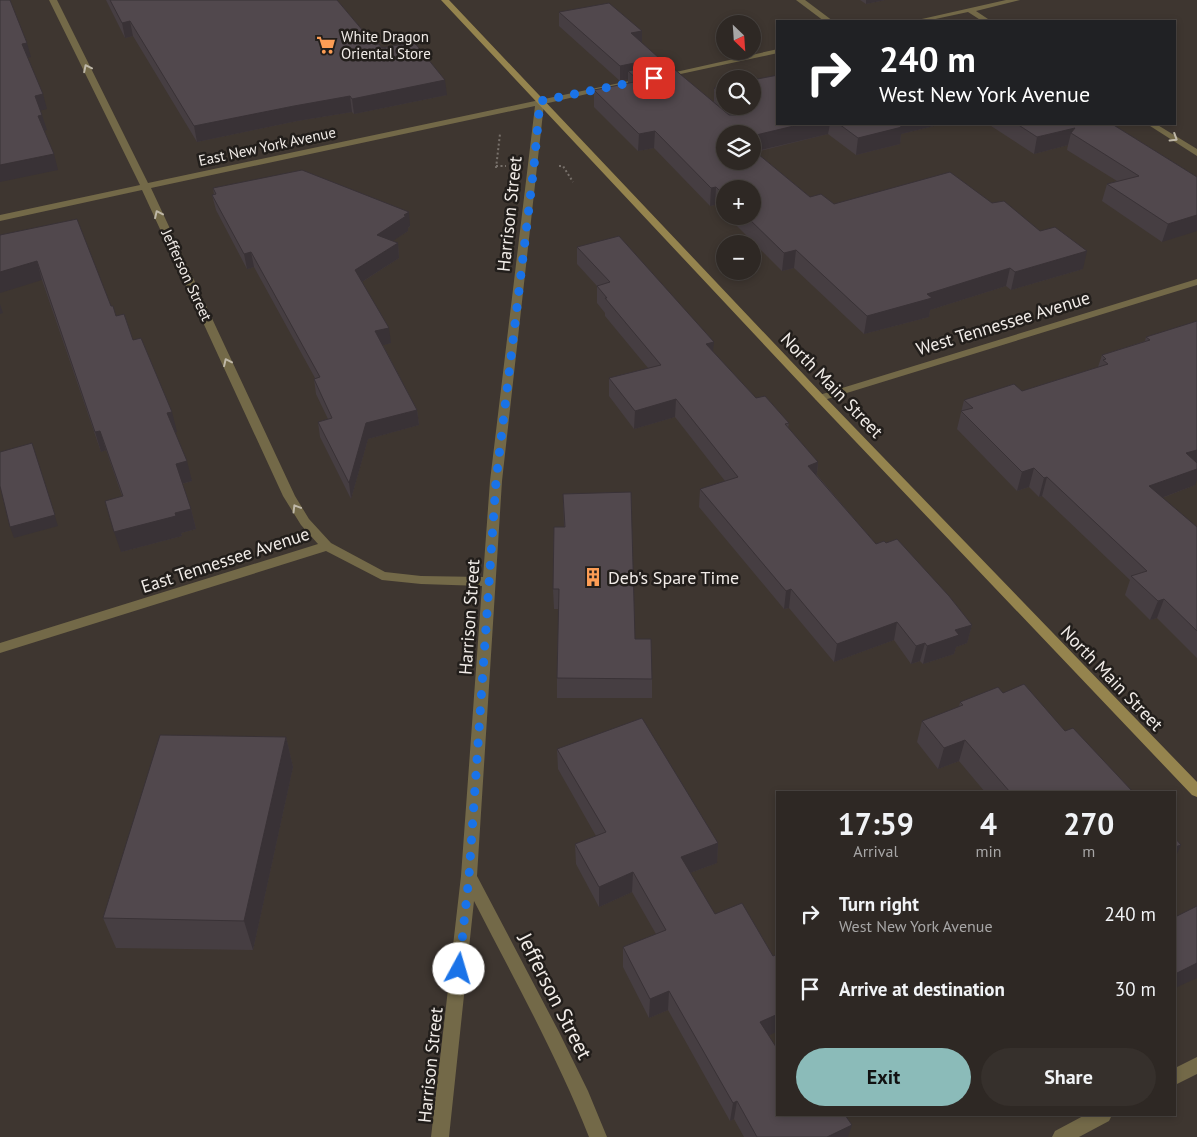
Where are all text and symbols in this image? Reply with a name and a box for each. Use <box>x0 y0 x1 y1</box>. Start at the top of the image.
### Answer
north arrow <box>716 15 761 60</box>
map controls <box>716 15 761 280</box>
place label: White Dragon Oriental Store <box>341 27 431 63</box>
supermarket icon: White Dragon Oriental Store <box>315 34 337 56</box>
text: 240 m <box>879 36 976 82</box>
icon: right <box>796 40 861 105</box>
pin <box>633 57 675 99</box>
one-way arrow <box>83 64 93 73</box>
icon: arrive <box>640 64 668 92</box>
button: search <box>716 70 761 115</box>
text: West New York Avenue <box>879 80 1090 108</box>
street label: East New York Avenue <box>197 122 337 170</box>
button: layers <box>716 125 761 170</box>
one-way arrow <box>1168 132 1177 142</box>
street label: Harrison Street <box>492 155 526 273</box>
button: + <box>716 180 761 225</box>
one-way arrow <box>154 210 165 219</box>
street label: Jefferson Street <box>157 225 217 324</box>
button: − <box>716 235 761 280</box>
street label: West Tennessee Avenue <box>913 286 1093 360</box>
street label: North Main Street <box>776 327 888 443</box>
one-way arrow <box>223 358 233 367</box>
one-way arrow <box>293 505 303 514</box>
street label: East Tennessee Avenue <box>138 522 312 598</box>
street label: Harrison Street <box>453 558 485 676</box>
building icon: Deb's Spare Time <box>582 566 604 588</box>
place label: Deb's Spare Time <box>608 566 739 589</box>
street label: North Main Street <box>1056 620 1168 736</box>
text: 17:59 <box>838 804 914 843</box>
text: 4 <box>980 804 997 843</box>
text: 270 <box>1063 804 1114 843</box>
text: Arrival <box>853 841 898 861</box>
text: min <box>976 841 1002 861</box>
text: m <box>1082 841 1095 861</box>
text: Turn right <box>839 892 919 916</box>
icon: right <box>796 900 824 928</box>
text: 240 m <box>1104 902 1156 926</box>
text: West New York Avenue <box>839 916 993 936</box>
street label: Jefferson Street <box>511 927 598 1064</box>
position arrow <box>432 942 484 994</box>
icon: arrive <box>796 975 824 1003</box>
text: Arrive at destination <box>839 977 1005 1001</box>
text: 30 m <box>1115 977 1156 1001</box>
street label: Harrison Street <box>413 1006 447 1124</box>
button: Exit <box>796 1048 971 1106</box>
button: Share <box>981 1048 1156 1106</box>

